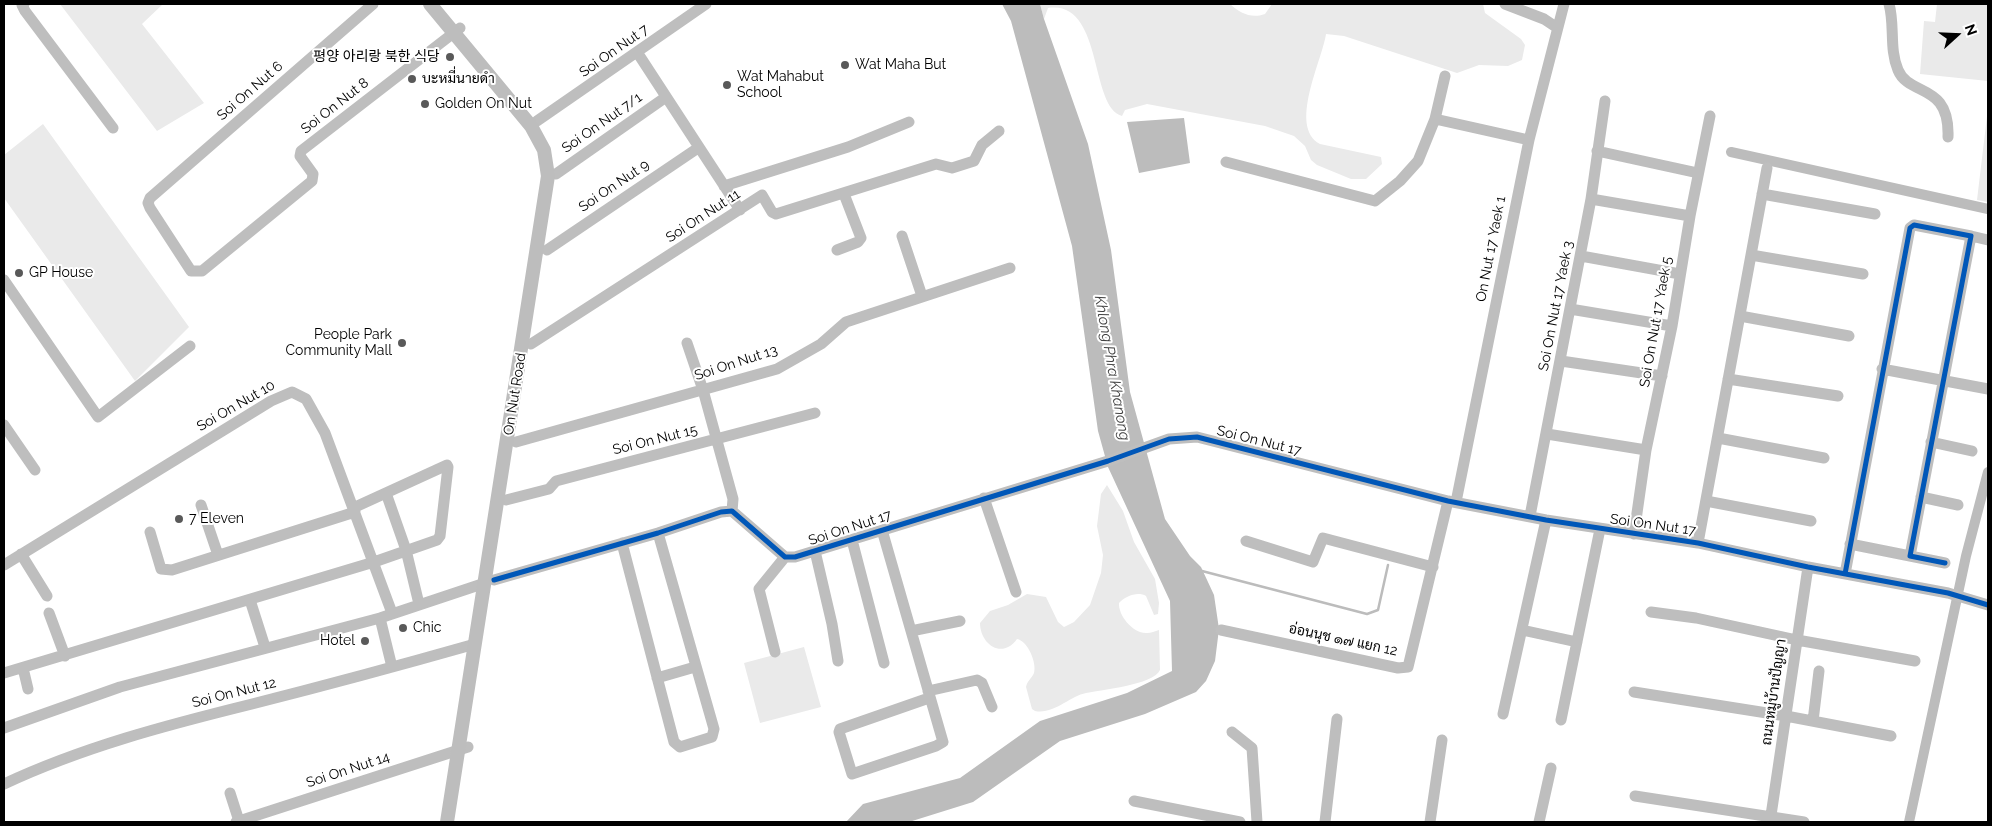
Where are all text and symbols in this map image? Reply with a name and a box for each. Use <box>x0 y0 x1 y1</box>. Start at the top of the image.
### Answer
north arrow <box>1932 10 1982 60</box>
street label: Soi On Nut 7 <box>576 21 652 81</box>
text: N <box>1962 22 1980 38</box>
place label: 평양 아리랑 북한 식당 <box>313 49 440 65</box>
marker: 평양 아리랑 북한 식당 <box>444 51 456 63</box>
place label: Wat Maha But <box>855 57 946 73</box>
street label: Soi On Nut 6 <box>214 58 286 124</box>
marker: Wat Maha But <box>839 59 851 71</box>
place label: Wat Mahabut School <box>737 69 824 102</box>
place label: บะหมี่นายดำ <box>422 71 495 87</box>
marker: บะหมี่นายดำ <box>406 73 418 85</box>
street label: Soi On Nut 8 <box>298 74 372 138</box>
marker: Wat Mahabut School <box>721 79 733 91</box>
street label: Soi On Nut 7/1 <box>559 89 645 157</box>
place label: Golden On Nut <box>435 96 532 112</box>
marker: Golden On Nut <box>419 98 431 110</box>
street label: Soi On Nut 9 <box>576 156 652 216</box>
street label: Soi On Nut 11 <box>663 186 743 246</box>
street label: On Nut 17 Yaek 1 <box>1473 195 1509 303</box>
street label: Soi On Nut 17 Yaek 3 <box>1535 240 1577 372</box>
street label: Soi On Nut 17 Yaek 5 <box>1636 255 1676 389</box>
place label: GP House <box>29 265 93 281</box>
marker: GP House <box>13 267 25 279</box>
water label: Khlong Phra Khanong <box>1090 294 1134 442</box>
place label: People Park Community Mall <box>286 327 392 360</box>
marker: People Park Community Mall <box>396 337 408 349</box>
street label: Soi On Nut 13 <box>692 342 780 384</box>
street label: On Nut Road <box>500 352 530 436</box>
street label: Soi On Nut 10 <box>194 377 278 435</box>
street label: Soi On Nut 15 <box>611 421 699 459</box>
street label: Soi On Nut 17 <box>1215 422 1303 460</box>
street label: Soi On Nut 17 <box>806 507 894 549</box>
place label: 7 Eleven <box>189 511 244 527</box>
street label: Soi On Nut 17 <box>1609 511 1697 539</box>
marker: 7 Eleven <box>173 513 185 525</box>
place label: Chic <box>413 620 442 636</box>
street label: อ่อนนุช ๑๗ แยก 12 <box>1287 620 1399 660</box>
marker: Chic <box>397 622 409 634</box>
place label: Hotel <box>320 633 355 649</box>
marker: Hotel <box>359 635 371 647</box>
street label: ถนนหมู่บ้านปัญญา <box>1758 638 1790 746</box>
street label: Soi On Nut 12 <box>190 674 278 712</box>
street label: Soi On Nut 14 <box>304 749 392 791</box>

